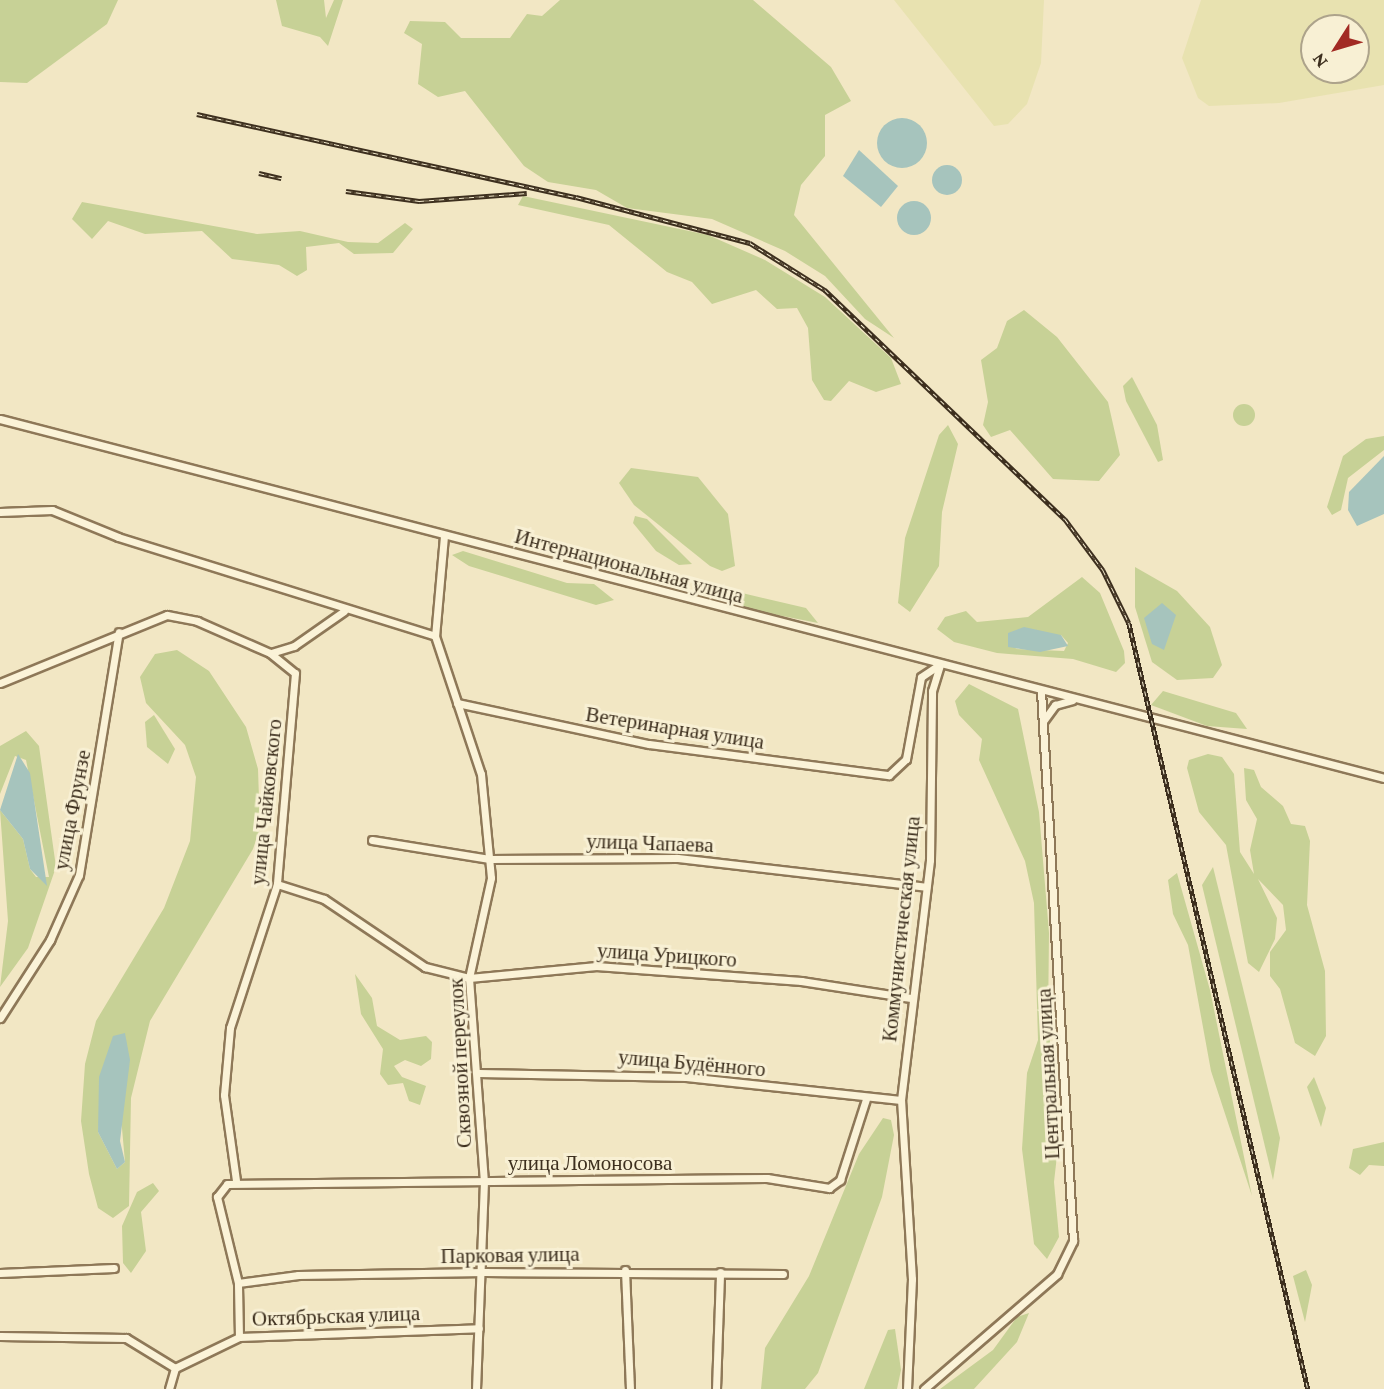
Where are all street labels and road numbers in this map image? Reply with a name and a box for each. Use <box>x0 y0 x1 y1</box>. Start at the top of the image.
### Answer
street label: Интернациональная улица <box>512 523 746 609</box>
street label: Ветеринарная улица <box>584 701 766 755</box>
street label: улица Чайковского <box>245 718 287 886</box>
street label: улица Фрунзе <box>48 748 96 872</box>
street label: Коммунистическая улица <box>877 815 925 1043</box>
street label: улица Чапаева <box>586 828 714 858</box>
street label: улица Урицкого <box>596 938 738 972</box>
street label: Сквозной переулок <box>443 977 477 1149</box>
street label: Центральная улица <box>1031 988 1065 1160</box>
street label: улица Будённого <box>617 1044 767 1082</box>
street label: улица Ломоносова <box>508 1150 672 1176</box>
street label: Парковая улица <box>440 1241 580 1269</box>
street label: Октябрьская улица <box>251 1300 421 1332</box>

